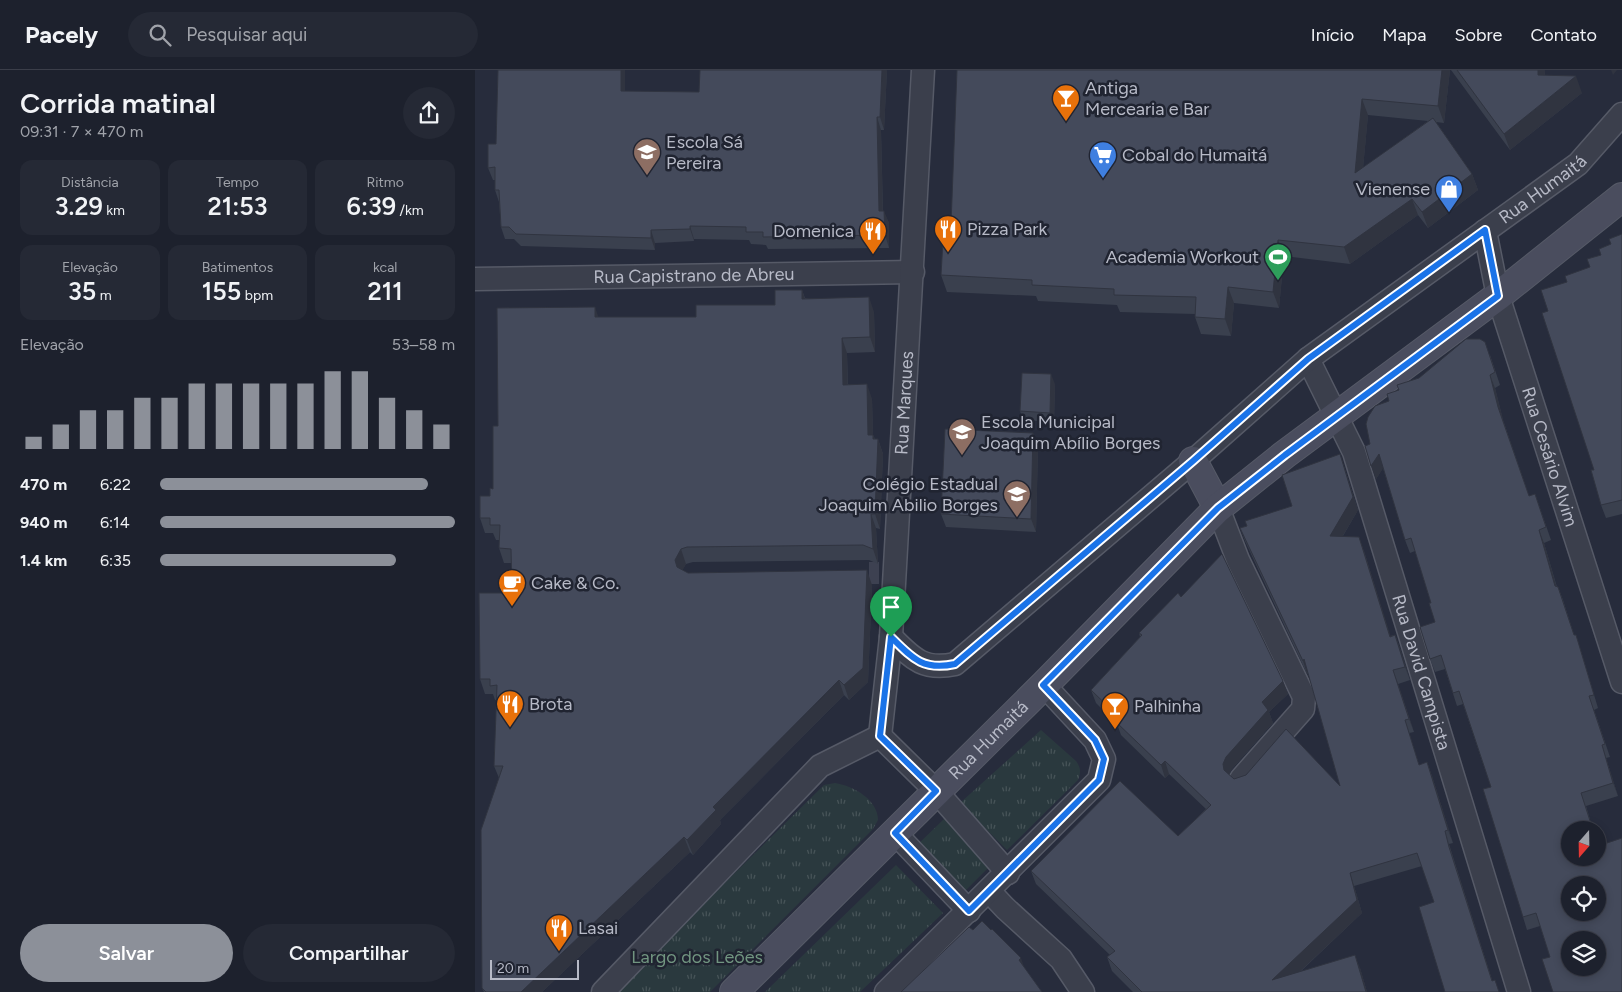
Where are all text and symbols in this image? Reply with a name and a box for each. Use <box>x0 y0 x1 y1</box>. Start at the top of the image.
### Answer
search box <box>128 12 478 57</box>
text: Pacely <box>25 20 98 49</box>
icon: search <box>146 21 174 49</box>
text: Pesquisar aqui <box>186 23 308 46</box>
text: Início <box>1311 24 1354 46</box>
text: Mapa <box>1382 24 1426 46</box>
text: Sobre <box>1454 24 1502 46</box>
text: Contato <box>1530 24 1597 46</box>
place label: Antiga Mercearia e Bar <box>1085 77 1209 120</box>
bar icon: Antiga Mercearia e Bar <box>1051 83 1081 122</box>
text: Corrida matinal <box>20 86 216 120</box>
button: share <box>403 87 455 139</box>
text: 09:31 · 7 × 470 m <box>20 122 143 141</box>
place label: Escola Sá Pereira <box>666 131 743 174</box>
school or university icon: Escola Sá Pereira <box>632 137 662 176</box>
supermarket icon: Cobal do Humaitá <box>1088 140 1118 179</box>
place label: Cobal do Humaitá <box>1122 144 1267 166</box>
street label: Rua Humaitá <box>1494 151 1592 229</box>
text: Distância <box>61 174 119 191</box>
text: Tempo <box>216 174 259 191</box>
text: Ritmo <box>366 174 404 191</box>
shop icon: Vienense <box>1434 174 1464 213</box>
place label: Vienense <box>1355 178 1430 200</box>
text: 3.29 <box>55 191 103 221</box>
text: 21:53 <box>207 191 268 221</box>
text: 6:39 <box>347 191 396 221</box>
text: km <box>103 202 125 219</box>
text: /km <box>396 202 424 219</box>
restaurant icon: Pizza Park <box>933 214 963 253</box>
restaurant icon: Domenica <box>858 216 888 255</box>
place label: Pizza Park <box>967 218 1047 240</box>
place label: Domenica <box>773 220 854 242</box>
sports icon: Academia Workout <box>1263 242 1293 281</box>
place label: Academia Workout <box>1106 246 1259 268</box>
text: Elevação <box>62 259 118 276</box>
text: Batimentos <box>202 259 273 276</box>
text: kcal <box>373 259 397 276</box>
street label: Rua Capistrano de Abreu <box>593 263 795 288</box>
text: 35 <box>68 276 96 306</box>
text: 155 <box>202 276 241 306</box>
text: 211 <box>368 276 403 306</box>
text: m <box>96 287 112 304</box>
text: bpm <box>241 287 273 304</box>
text: Elevação <box>20 335 84 354</box>
text: 53–58 m <box>392 335 455 354</box>
street label: Rua Marques <box>890 350 918 456</box>
street label: Rua Cesário Alvim <box>1517 384 1582 529</box>
place label: Escola Municipal Joaquim Abílio Borges <box>981 411 1161 454</box>
school or university icon: Escola Municipal Joaquim Abílio Borges <box>947 417 977 456</box>
place label: Colégio Estadual Joaquim Abilio Borges <box>818 473 998 516</box>
text: 470 m <box>20 475 67 494</box>
text: 6:22 <box>100 475 131 494</box>
school or university icon: Colégio Estadual Joaquim Abilio Borges <box>1002 479 1032 518</box>
text: 940 m <box>20 513 68 532</box>
text: 6:14 <box>100 513 130 532</box>
text: 1.4 km <box>20 551 67 570</box>
text: 6:35 <box>100 551 131 570</box>
cafe icon: Cake & Co. <box>497 568 527 607</box>
place label: Cake & Co. <box>531 572 619 594</box>
pin <box>870 586 912 637</box>
street label: Rua David Campista <box>1387 592 1455 753</box>
icon: arrive <box>877 593 905 621</box>
restaurant icon: Brota <box>495 689 525 728</box>
bar icon: Palhinha <box>1100 691 1130 730</box>
place label: Brota <box>529 693 572 715</box>
place label: Palhinha <box>1134 695 1201 717</box>
street label: Rua Humaitá <box>944 696 1033 784</box>
north arrow <box>1561 821 1606 866</box>
map controls <box>1561 821 1606 976</box>
button: locate <box>1561 876 1606 921</box>
restaurant icon: Lasai <box>544 913 574 952</box>
place label: Lasai <box>578 917 618 939</box>
button: Salvar <box>20 924 233 982</box>
button: Compartilhar <box>243 924 455 982</box>
button: layers <box>1561 931 1606 976</box>
park label: Largo dos Leões <box>631 946 763 968</box>
scale bar <box>490 957 579 980</box>
text: 20 m <box>497 960 529 977</box>

